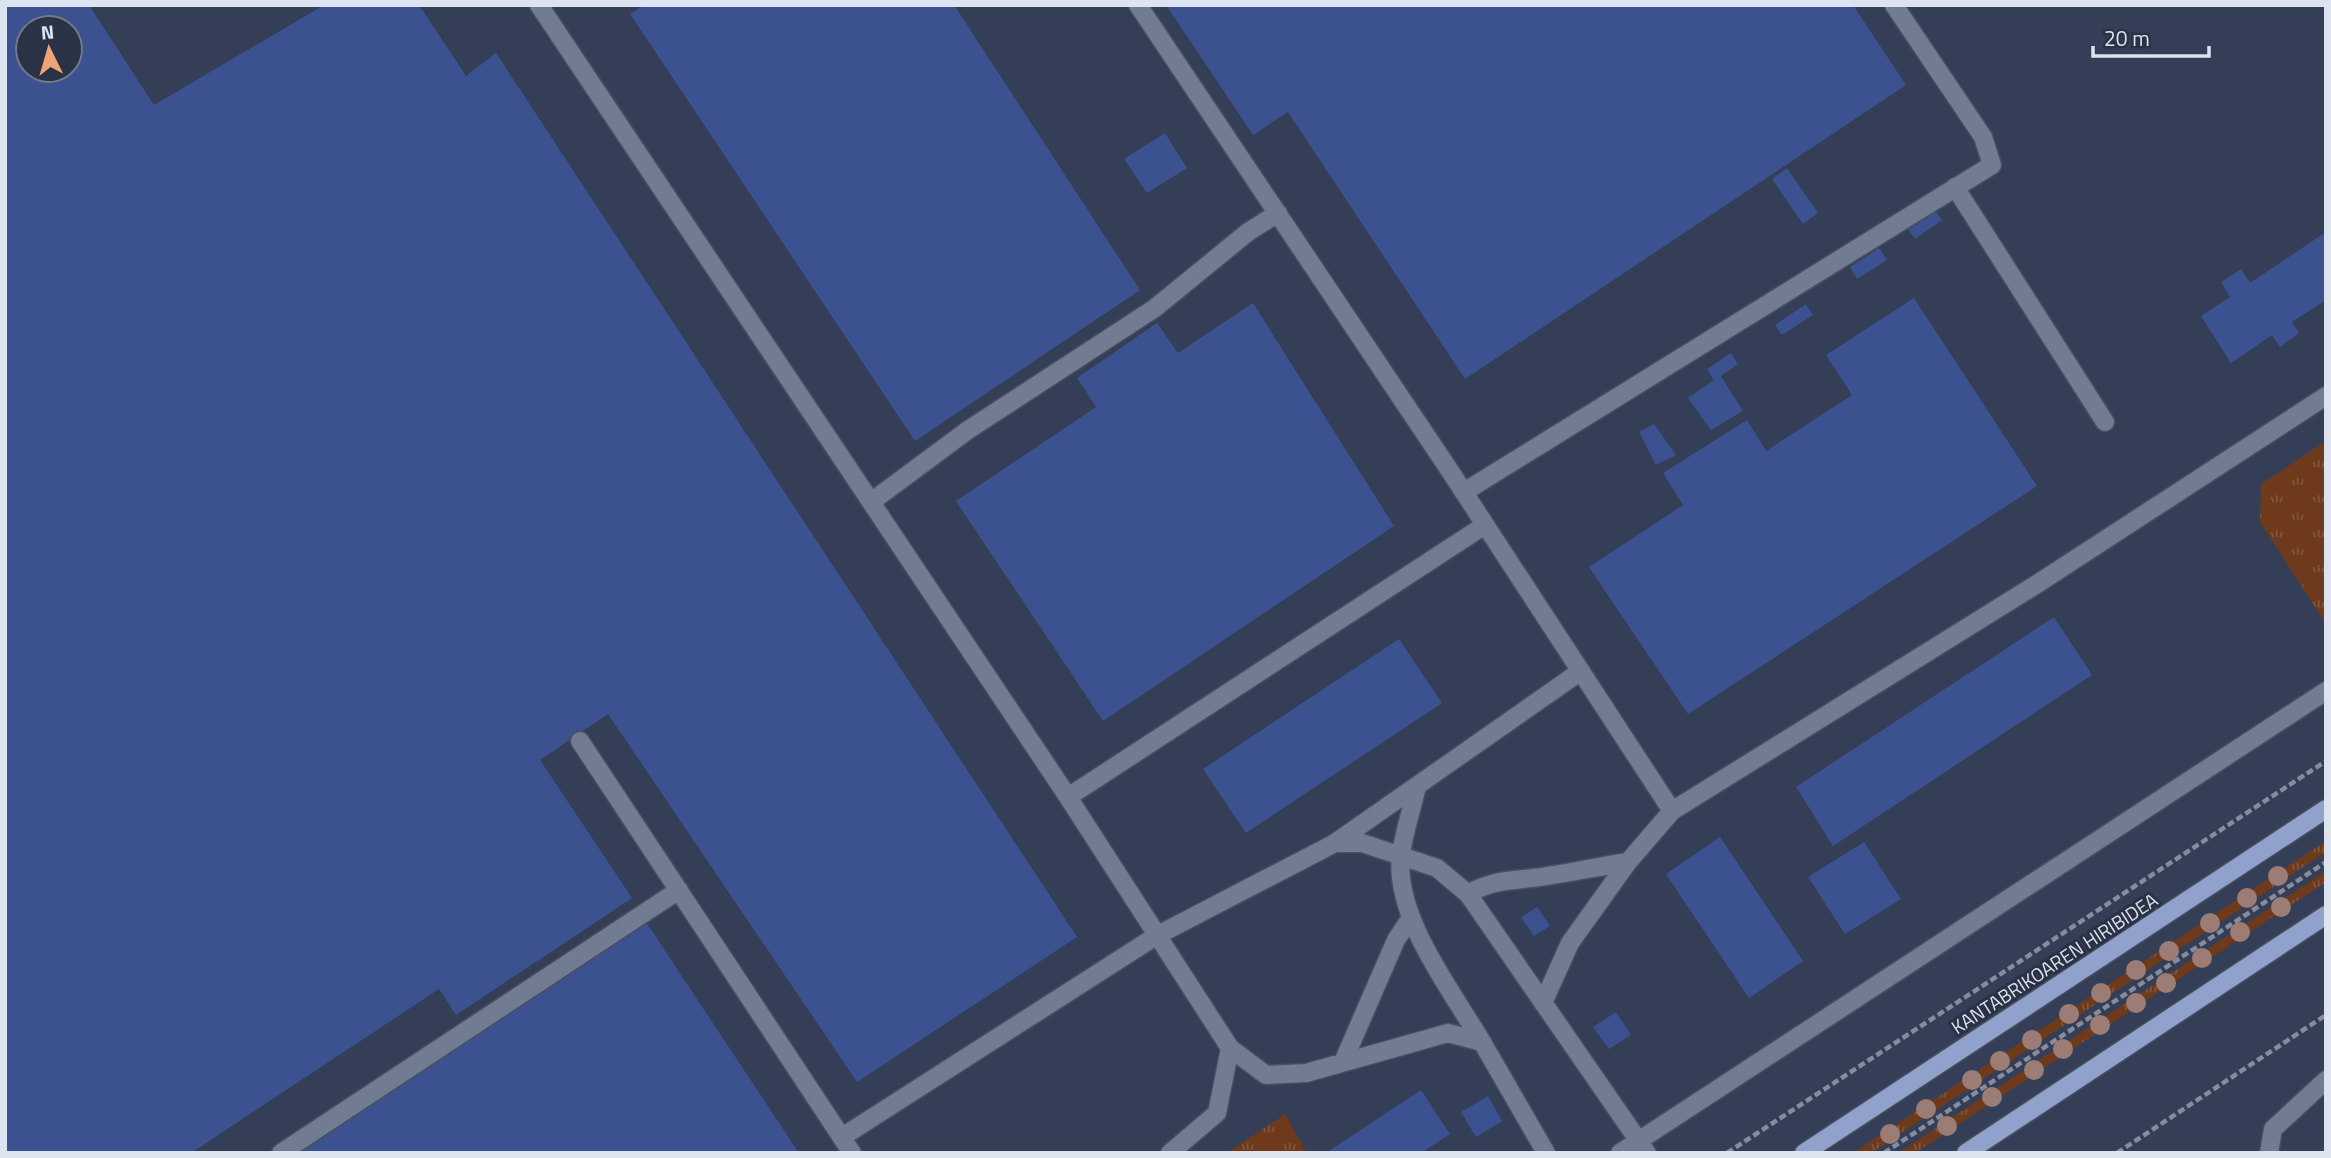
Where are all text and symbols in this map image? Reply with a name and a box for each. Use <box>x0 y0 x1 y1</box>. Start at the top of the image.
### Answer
north arrow <box>14 14 84 84</box>
scale bar <box>2093 14 2208 58</box>
text: N <box>40 17 55 47</box>
text: 20 m <box>2104 22 2150 54</box>
street label: KANTABRIKOAREN HIRIBIDEA <box>1945 885 2163 1041</box>

